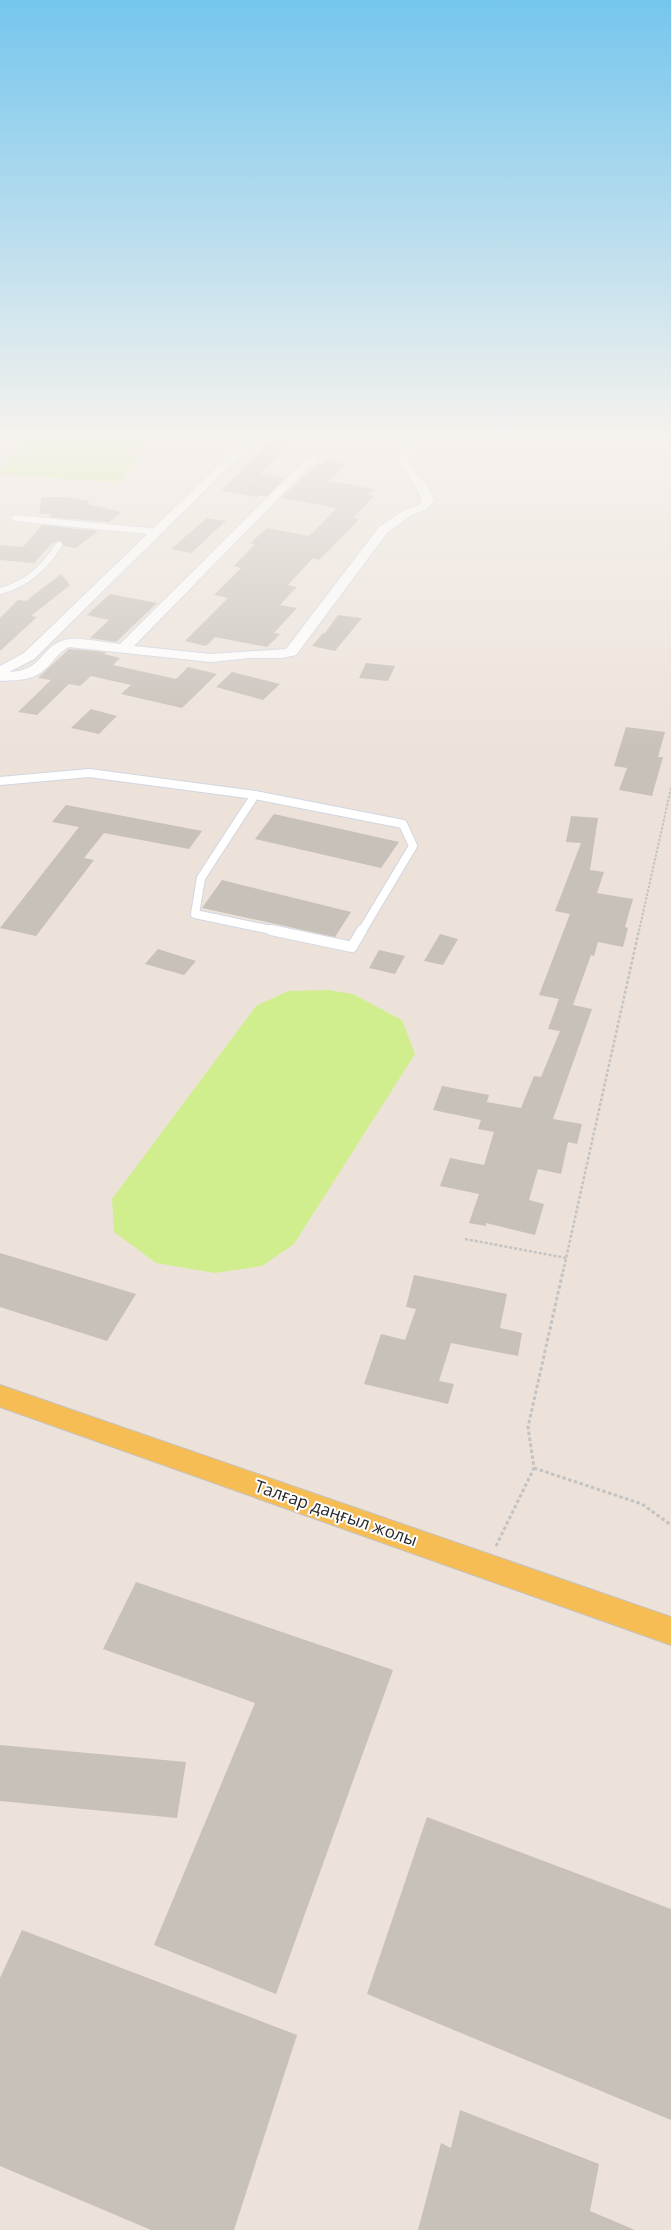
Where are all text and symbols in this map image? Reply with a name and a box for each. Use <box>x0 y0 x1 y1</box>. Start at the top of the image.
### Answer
street label: Талғар даңғыл жолы <box>252 1474 420 1551</box>

